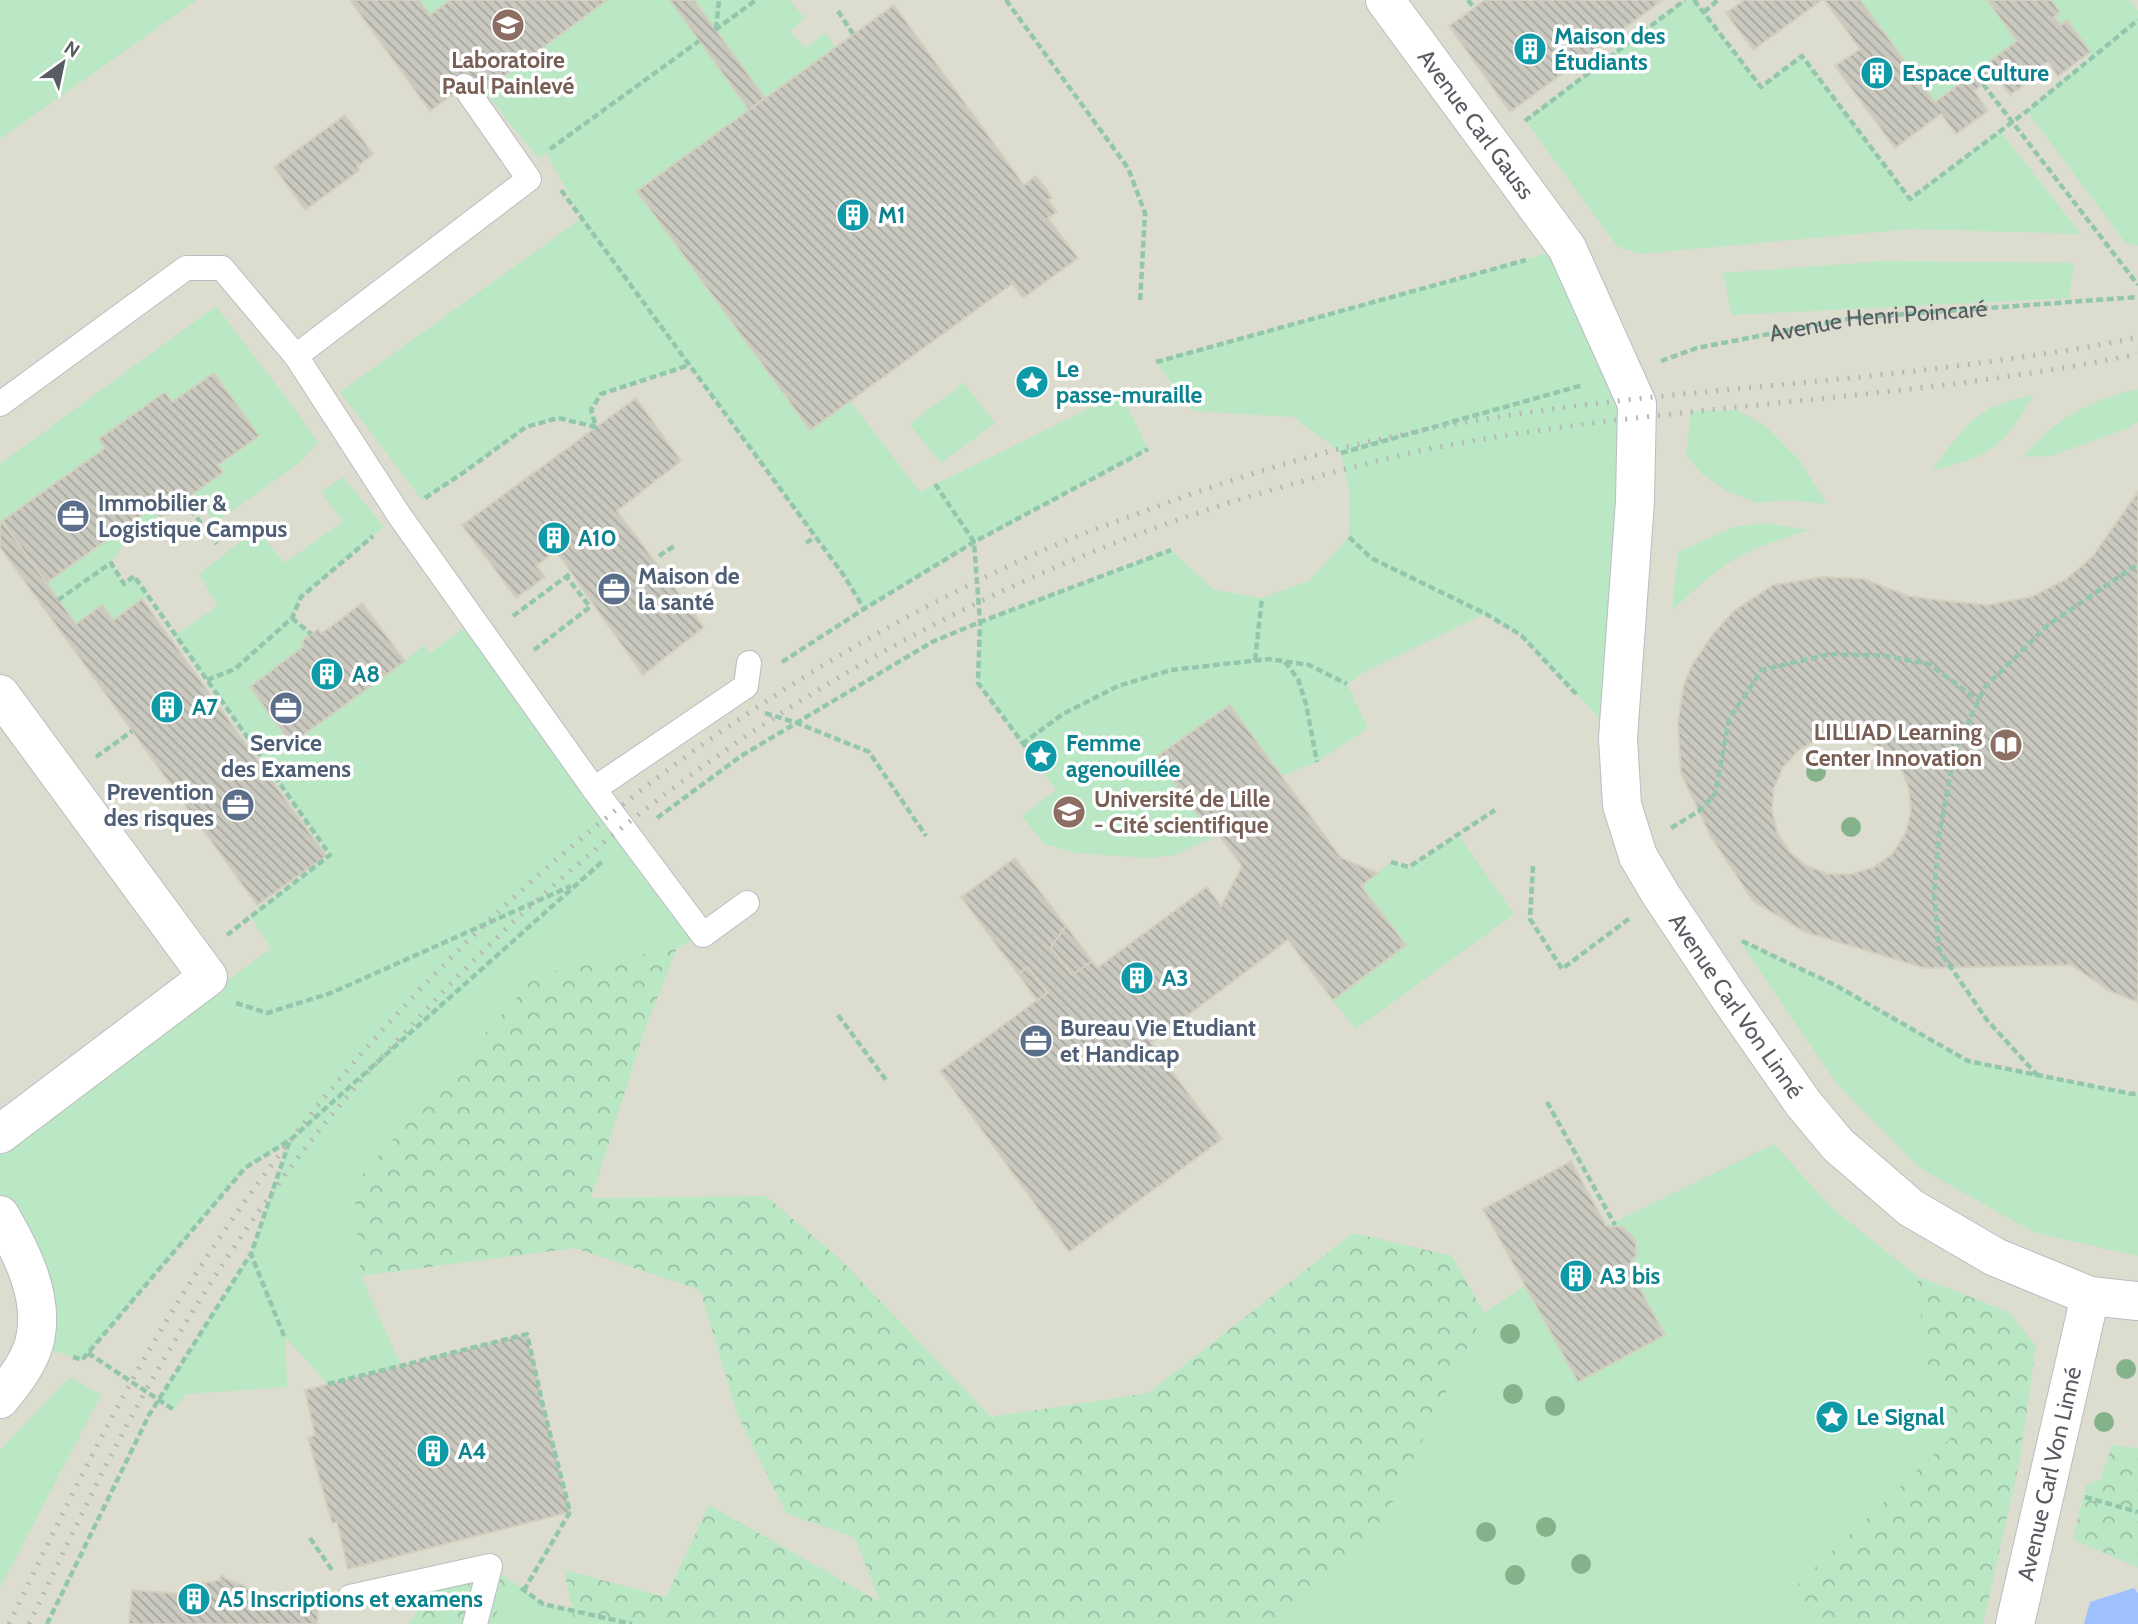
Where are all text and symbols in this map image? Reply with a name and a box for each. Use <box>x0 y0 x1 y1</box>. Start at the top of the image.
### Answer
school or university icon: Laboratoire Paul Painlevé <box>489 6 527 44</box>
place label: Maison des Étudiants <box>1554 22 1666 76</box>
north arrow <box>28 28 98 98</box>
building icon: Maison des Étudiants <box>1511 30 1549 68</box>
text: N <box>60 36 84 62</box>
street label: Avenue Carl Gauss <box>1412 44 1540 205</box>
place label: Laboratoire Paul Painlevé <box>442 46 574 100</box>
building icon: Espace Culture <box>1858 54 1896 92</box>
place label: Espace Culture <box>1902 59 2049 87</box>
building icon: M1 <box>834 196 872 234</box>
place label: M1 <box>878 201 905 229</box>
street label: Avenue Henri Poincaré <box>1767 294 1989 348</box>
place label: Le passe-muraille <box>1056 355 1203 409</box>
place icon: Le passe-muraille <box>1013 363 1051 401</box>
place label: Immobilier & Logistique Campus <box>98 489 287 543</box>
office icon: Immobilier & Logistique Campus <box>54 497 92 535</box>
building icon: A10 <box>535 519 573 557</box>
place label: A10 <box>578 524 617 552</box>
place label: Maison de la santé <box>638 562 740 616</box>
office icon: Maison de la santé <box>595 570 633 608</box>
building icon: A8 <box>308 655 346 693</box>
place label: A8 <box>352 660 380 688</box>
building icon: A7 <box>148 688 186 726</box>
office icon: Service des Examens <box>267 689 305 727</box>
place label: A7 <box>192 693 218 721</box>
place label: LILLIAD Learning Center Innovation <box>1805 718 1982 772</box>
library icon: LILLIAD Learning Center Innovation <box>1987 726 2025 764</box>
place label: Service des Examens <box>221 729 351 783</box>
place label: Femme agenouillée <box>1066 729 1181 783</box>
place icon: Femme agenouillée <box>1022 737 1060 775</box>
place label: Prevention des risques <box>104 778 214 832</box>
place label: Université de Lille ‐ Cité scientifique <box>1094 785 1270 839</box>
office icon: Prevention des risques <box>219 786 257 824</box>
school or university icon: Université de Lille ‐ Cité scientifique <box>1050 793 1088 831</box>
street label: Avenue Carl Von Linné <box>1663 908 1810 1104</box>
building icon: A3 <box>1118 959 1156 997</box>
place label: A3 <box>1162 964 1189 992</box>
place label: Bureau Vie Etudiant et Handicap <box>1060 1014 1256 1068</box>
office icon: Bureau Vie Etudiant et Handicap <box>1017 1022 1055 1060</box>
building icon: A3 bis <box>1557 1257 1595 1295</box>
place label: A3 bis <box>1600 1262 1661 1290</box>
street label: Avenue Carl Von Linné <box>2011 1364 2087 1584</box>
place icon: Le Signal <box>1813 1398 1851 1436</box>
place label: Le Signal <box>1856 1403 1945 1431</box>
building icon: A4 <box>414 1432 452 1470</box>
place label: A4 <box>458 1437 487 1465</box>
building icon: A5 Inscriptions et examens <box>175 1580 213 1618</box>
place label: A5 Inscriptions et examens <box>218 1585 483 1613</box>

